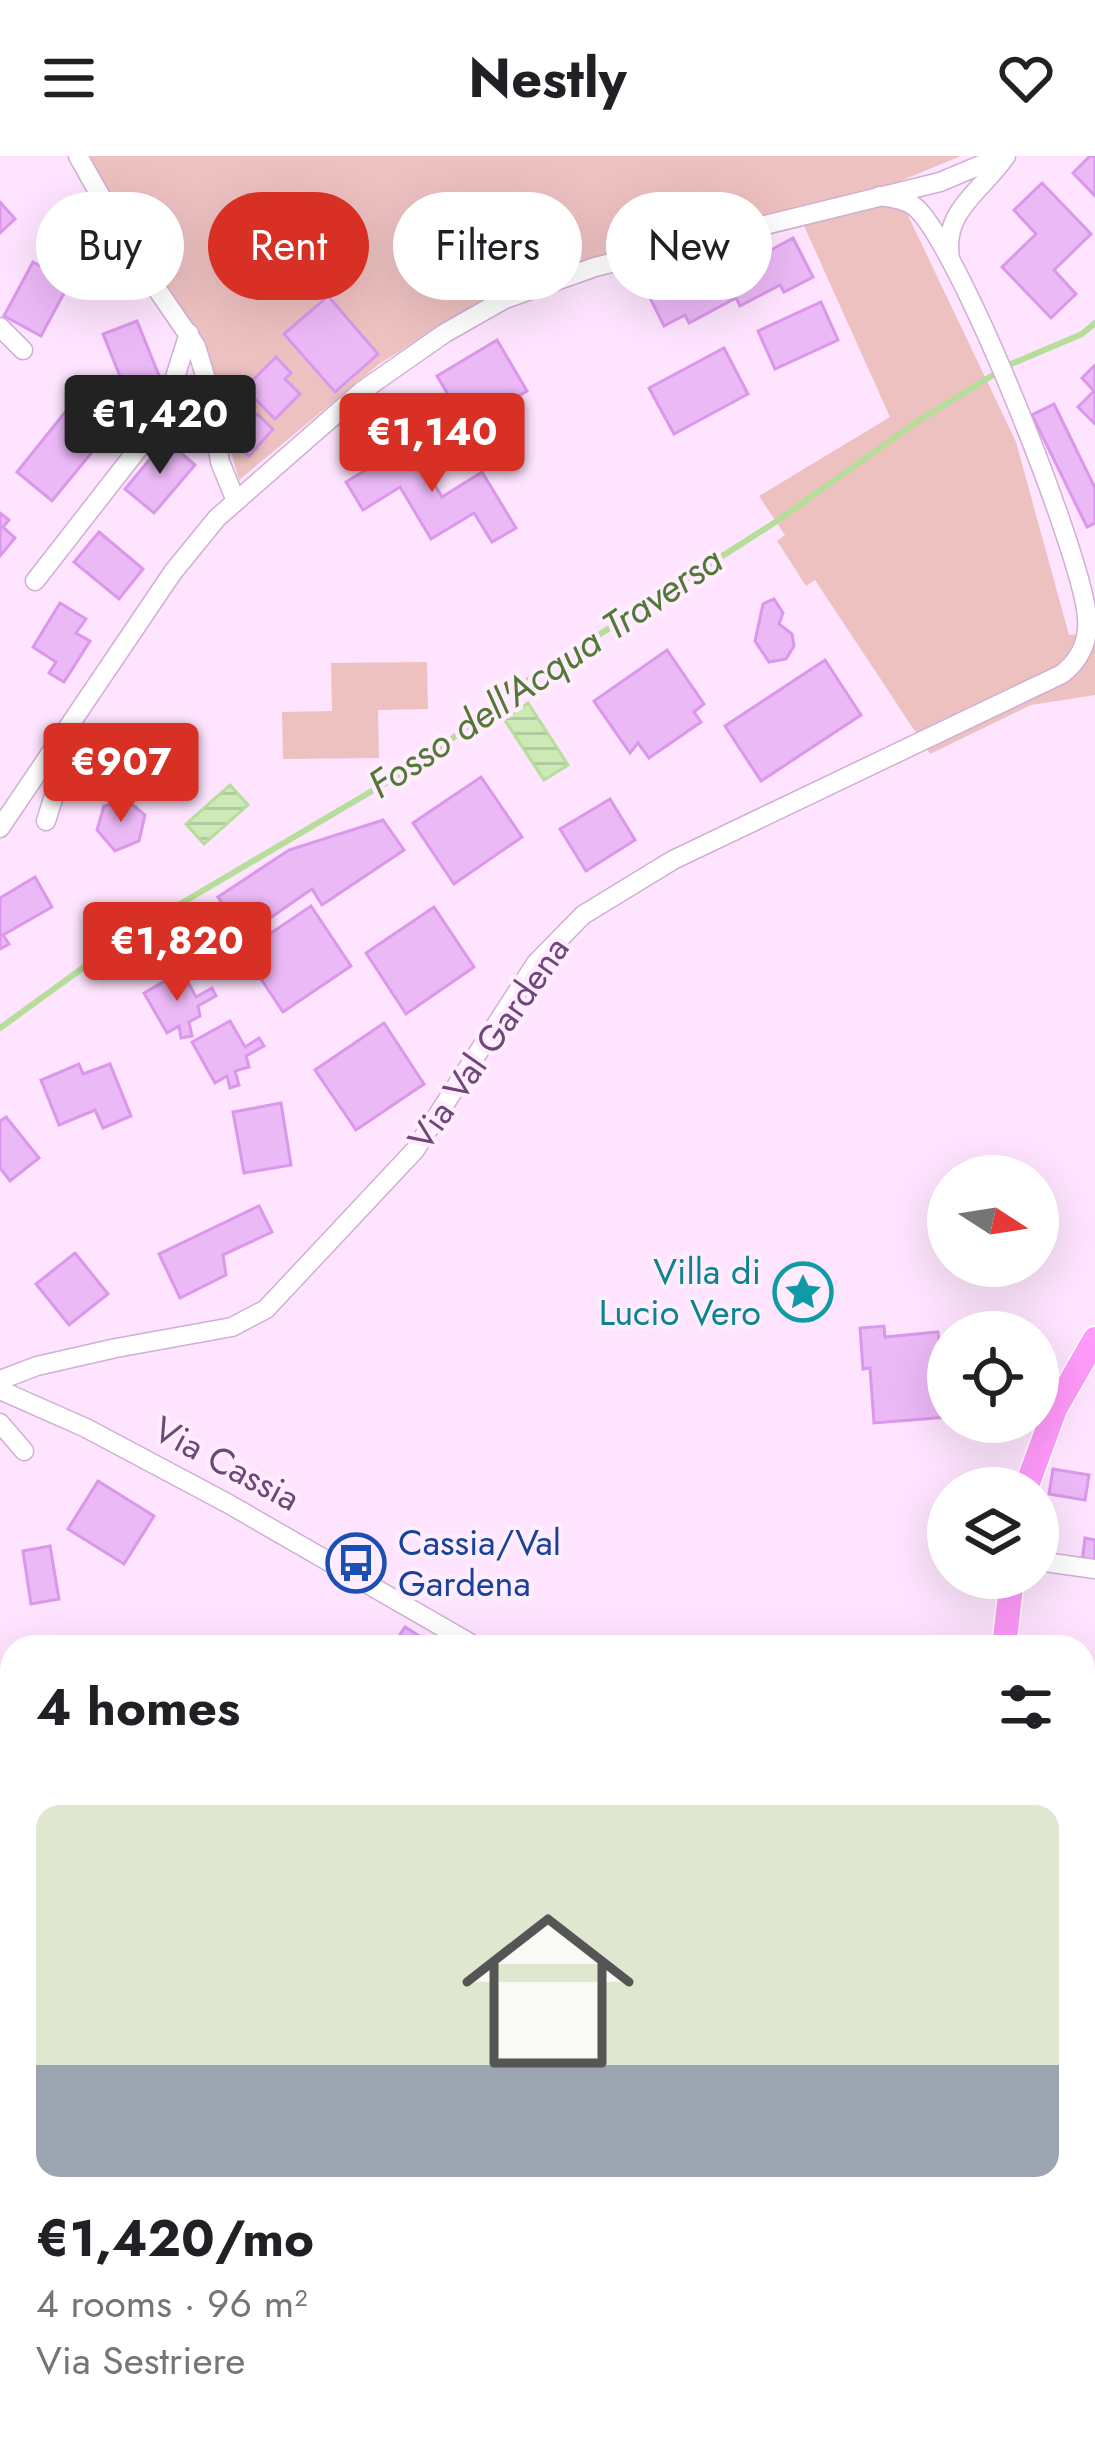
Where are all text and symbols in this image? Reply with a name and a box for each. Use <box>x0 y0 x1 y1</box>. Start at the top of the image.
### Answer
text: Nestly <box>468 39 627 117</box>
icon: menu <box>36 45 102 111</box>
icon: heart <box>993 45 1059 111</box>
chip: Buy <box>36 192 184 300</box>
chip: Rent <box>208 192 369 300</box>
chip: Filters <box>393 192 582 300</box>
chip: New <box>606 192 772 300</box>
pin: €1,420 <box>62 375 258 477</box>
text: €1,420 <box>92 385 228 442</box>
pin: €1,140 <box>334 393 530 495</box>
text: €1,140 <box>367 403 497 460</box>
water label: Fosso dell'Acqua Traversa <box>356 532 734 812</box>
pin: €907 <box>50 723 192 825</box>
text: €907 <box>71 733 171 790</box>
pin: €1,820 <box>79 902 275 1004</box>
text: €1,820 <box>110 912 244 969</box>
street label: Via Val Gardena <box>395 925 581 1161</box>
north arrow <box>927 1155 1059 1287</box>
map controls <box>927 1155 1059 1599</box>
place label: Villa di Lucio Vero <box>599 1245 761 1338</box>
place icon: Villa di Lucio Vero <box>772 1261 834 1323</box>
button: locate <box>927 1311 1059 1443</box>
street label: Via Cassia <box>145 1403 309 1523</box>
button: layers <box>927 1467 1059 1599</box>
place label: Cassia/Val Gardena <box>398 1516 561 1609</box>
bus stop icon: Cassia/Val Gardena <box>325 1532 387 1594</box>
text: 4 homes <box>36 1670 240 1744</box>
icon: filters <box>993 1674 1059 1740</box>
icon: home <box>440 1883 656 2099</box>
text: €1,420/mo <box>36 2201 314 2275</box>
text: 4 rooms · 96 m² <box>36 2275 308 2332</box>
text: Via Sestriere <box>36 2332 245 2389</box>

